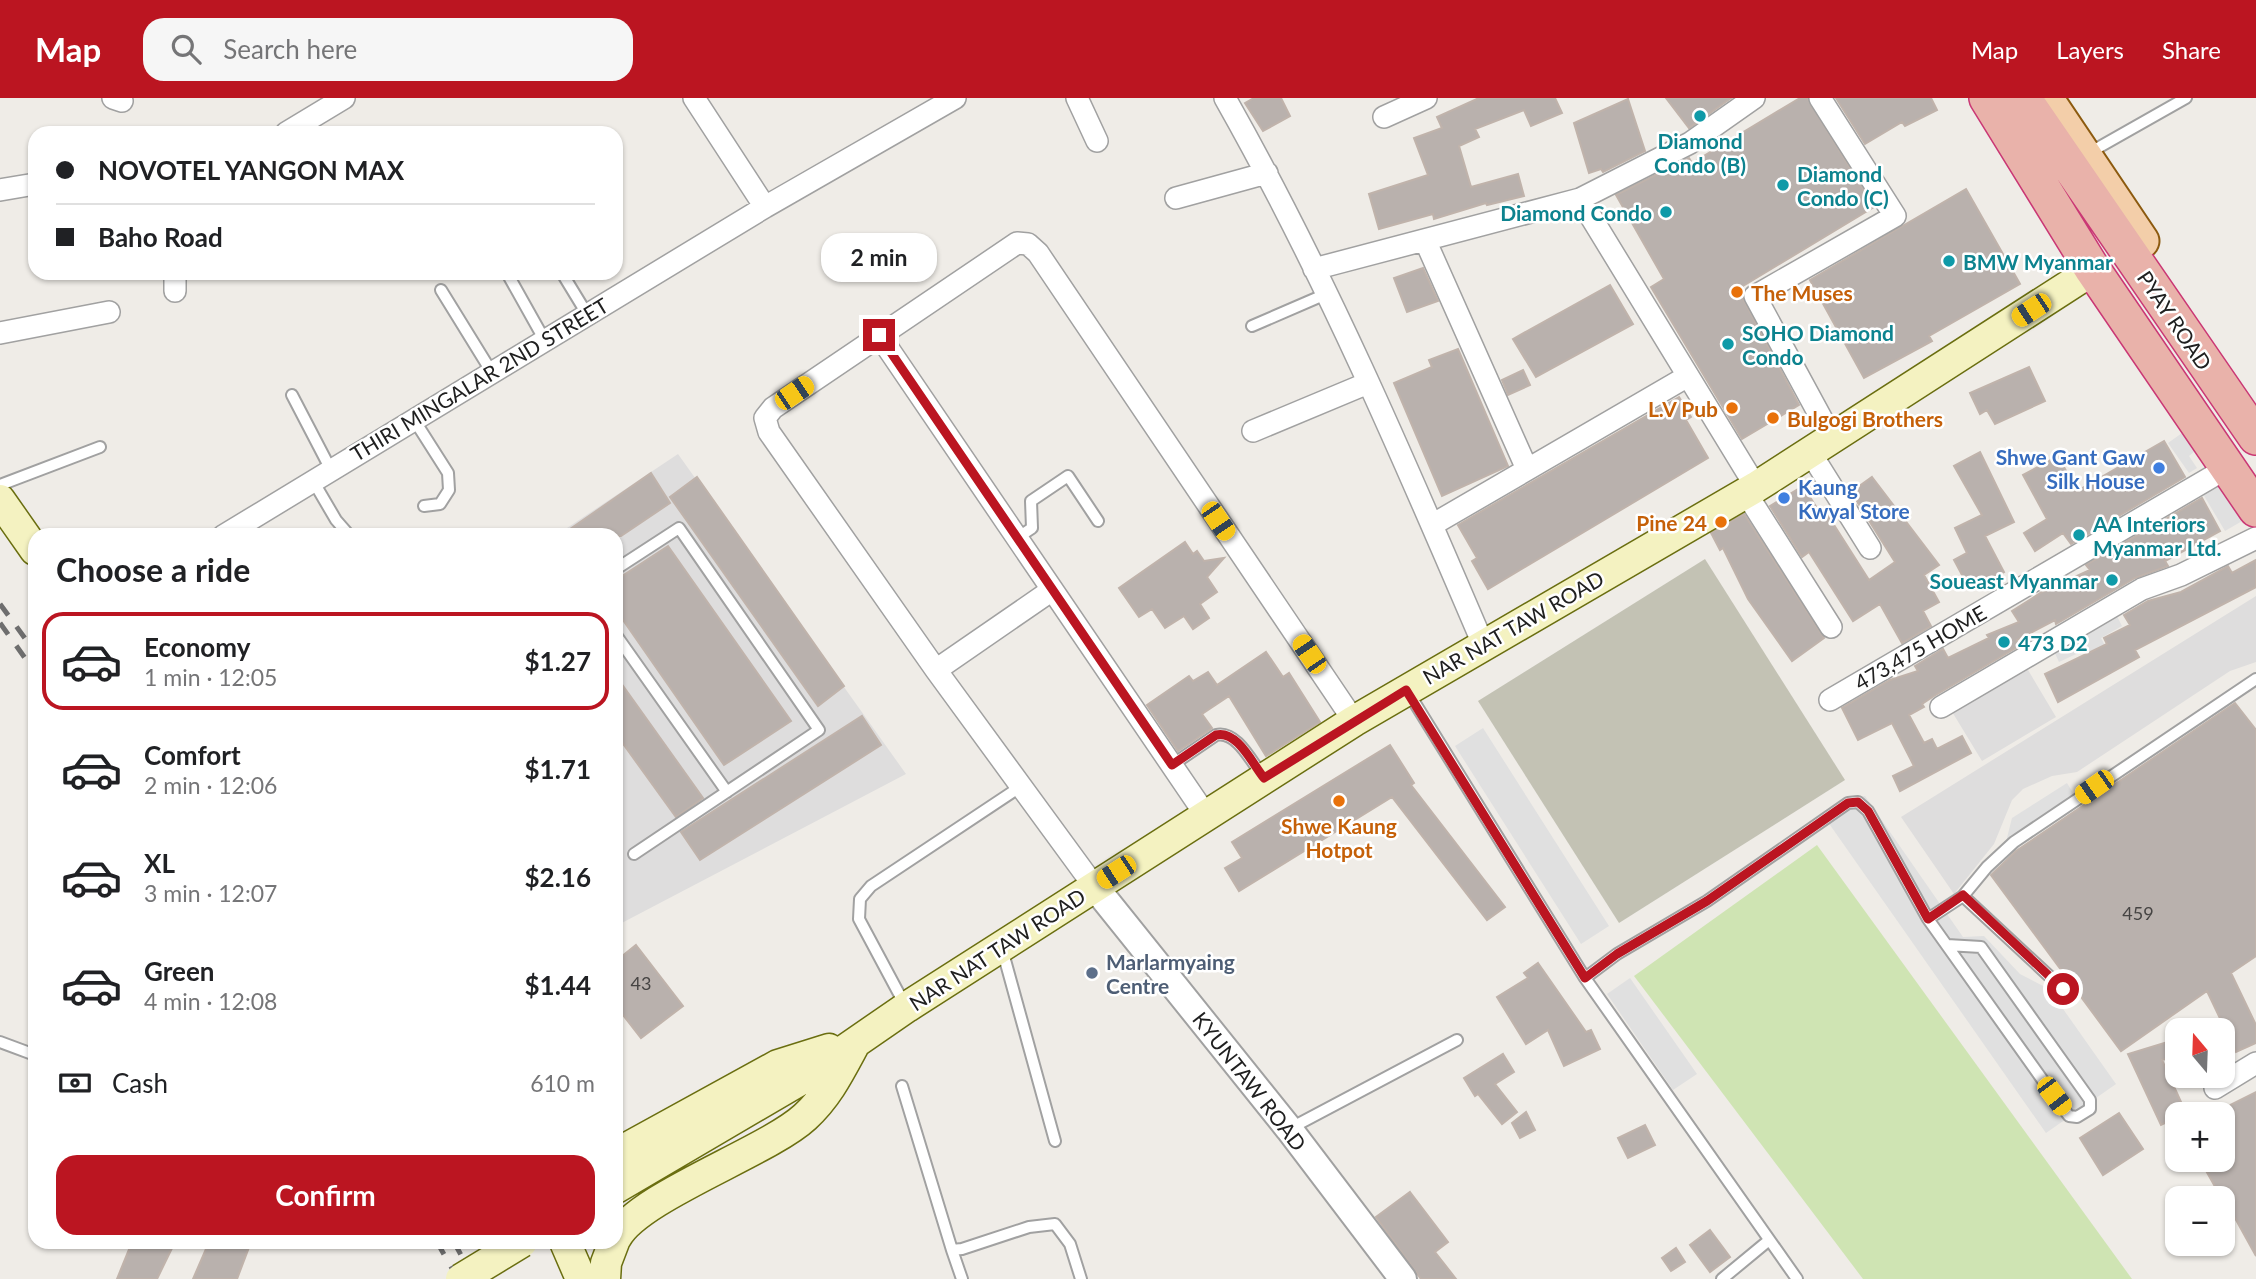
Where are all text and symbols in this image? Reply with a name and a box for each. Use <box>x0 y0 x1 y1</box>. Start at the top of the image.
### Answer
search box <box>143 18 633 81</box>
text: Map <box>35 29 101 69</box>
icon: search <box>167 30 205 68</box>
text: Search here <box>223 33 357 65</box>
text: Map <box>1971 35 2018 64</box>
text: Layers <box>2056 35 2124 64</box>
text: Share <box>2162 35 2221 64</box>
marker: Diamond Condo (B) <box>1692 108 1708 124</box>
place label: Diamond Condo (B) <box>1654 128 1746 177</box>
text: NOVOTEL YANGON MAX <box>98 154 404 186</box>
place label: Diamond Condo (C) <box>1797 161 1889 210</box>
marker: Diamond Condo (C) <box>1775 177 1791 193</box>
place label: Diamond Condo <box>1500 200 1652 225</box>
marker: Diamond Condo <box>1658 204 1674 220</box>
text: Baho Road <box>98 221 223 253</box>
callout: 2 min <box>821 233 937 282</box>
text: 2 min <box>850 243 908 271</box>
place label: BMW Myanmar <box>1963 249 2113 274</box>
marker: BMW Myanmar <box>1941 253 1957 269</box>
street label: PYAY ROAD <box>2133 266 2217 374</box>
place label: The Muses <box>1751 280 1853 305</box>
marker: The Muses <box>1729 284 1745 300</box>
car <box>2008 290 2055 330</box>
street label: THIRI MINGALAR 2ND STREET <box>346 292 613 466</box>
route end <box>863 319 895 351</box>
place label: SOHO Diamond Condo <box>1742 320 1894 369</box>
marker: SOHO Diamond Condo <box>1720 336 1736 352</box>
car <box>771 373 818 413</box>
place label: L.V Pub <box>1648 396 1718 421</box>
marker: L.V Pub <box>1724 400 1740 416</box>
place label: Bulgogi Brothers <box>1787 406 1943 431</box>
marker: Bulgogi Brothers <box>1765 410 1781 426</box>
place label: Shwe Gant Gaw Silk House <box>1996 444 2145 493</box>
marker: Shwe Gant Gaw Silk House <box>2151 460 2167 476</box>
place label: Kaung Kwyal Store <box>1798 474 1910 523</box>
marker: Kaung Kwyal Store <box>1776 490 1792 506</box>
car <box>1198 498 1239 544</box>
place label: Pine 24 <box>1636 510 1707 535</box>
place label: AA Interiors Myanmar Ltd. <box>2092 511 2221 560</box>
marker: Pine 24 <box>1713 514 1729 530</box>
marker: AA Interiors Myanmar Ltd. <box>2071 527 2087 543</box>
text: Choose a ride <box>56 550 250 589</box>
street label: NAR NAT TAW ROAD <box>1418 565 1608 689</box>
place label: Soueast Myanmar <box>1930 568 2098 593</box>
marker: Soueast Myanmar <box>2104 572 2120 588</box>
street label: 473,475 HOME <box>1850 599 1990 695</box>
icon: car <box>60 630 123 693</box>
place label: 473 D2 <box>2018 630 2088 655</box>
text: Economy <box>144 631 250 663</box>
car <box>1289 631 1330 677</box>
marker: 473 D2 <box>1996 634 2012 650</box>
text: $1.27 <box>525 645 591 677</box>
text: 1 min · 12:05 <box>144 663 277 691</box>
icon: car <box>60 738 123 801</box>
text: Comfort <box>144 739 241 771</box>
text: $1.71 <box>525 753 591 785</box>
car <box>2071 766 2118 808</box>
text: 2 min · 12:06 <box>144 771 277 799</box>
marker: Shwe Kaung Hotpot <box>1331 793 1347 809</box>
place label: Shwe Kaung Hotpot <box>1281 813 1397 862</box>
icon: car <box>60 846 123 909</box>
text: XL <box>144 847 175 879</box>
car <box>1093 852 1140 892</box>
text: $2.16 <box>525 861 591 893</box>
text: 3 min · 12:07 <box>144 879 277 907</box>
street label: NAR NAT TAW ROAD <box>904 883 1090 1015</box>
house number: 459 <box>2122 902 2154 924</box>
place label: Marlarmyaing Centre <box>1106 949 1235 998</box>
icon: car <box>60 954 123 1017</box>
text: Green <box>144 955 214 987</box>
marker: Marlarmyaing Centre <box>1084 965 1100 981</box>
text: $1.44 <box>525 969 591 1001</box>
house number: 43 <box>631 972 651 994</box>
route start <box>2047 973 2079 1005</box>
text: 4 min · 12:08 <box>144 987 277 1015</box>
street label: KYUNTAW ROAD <box>1188 1007 1312 1155</box>
north arrow <box>2165 1018 2235 1088</box>
map controls <box>2165 1018 2235 1256</box>
icon: cash <box>56 1064 94 1102</box>
text: Cash <box>112 1067 168 1099</box>
text: 610 m <box>530 1069 595 1097</box>
car <box>2033 1073 2076 1119</box>
button: + <box>2165 1102 2235 1172</box>
button: Confirm <box>56 1155 595 1235</box>
button: − <box>2165 1186 2235 1256</box>

